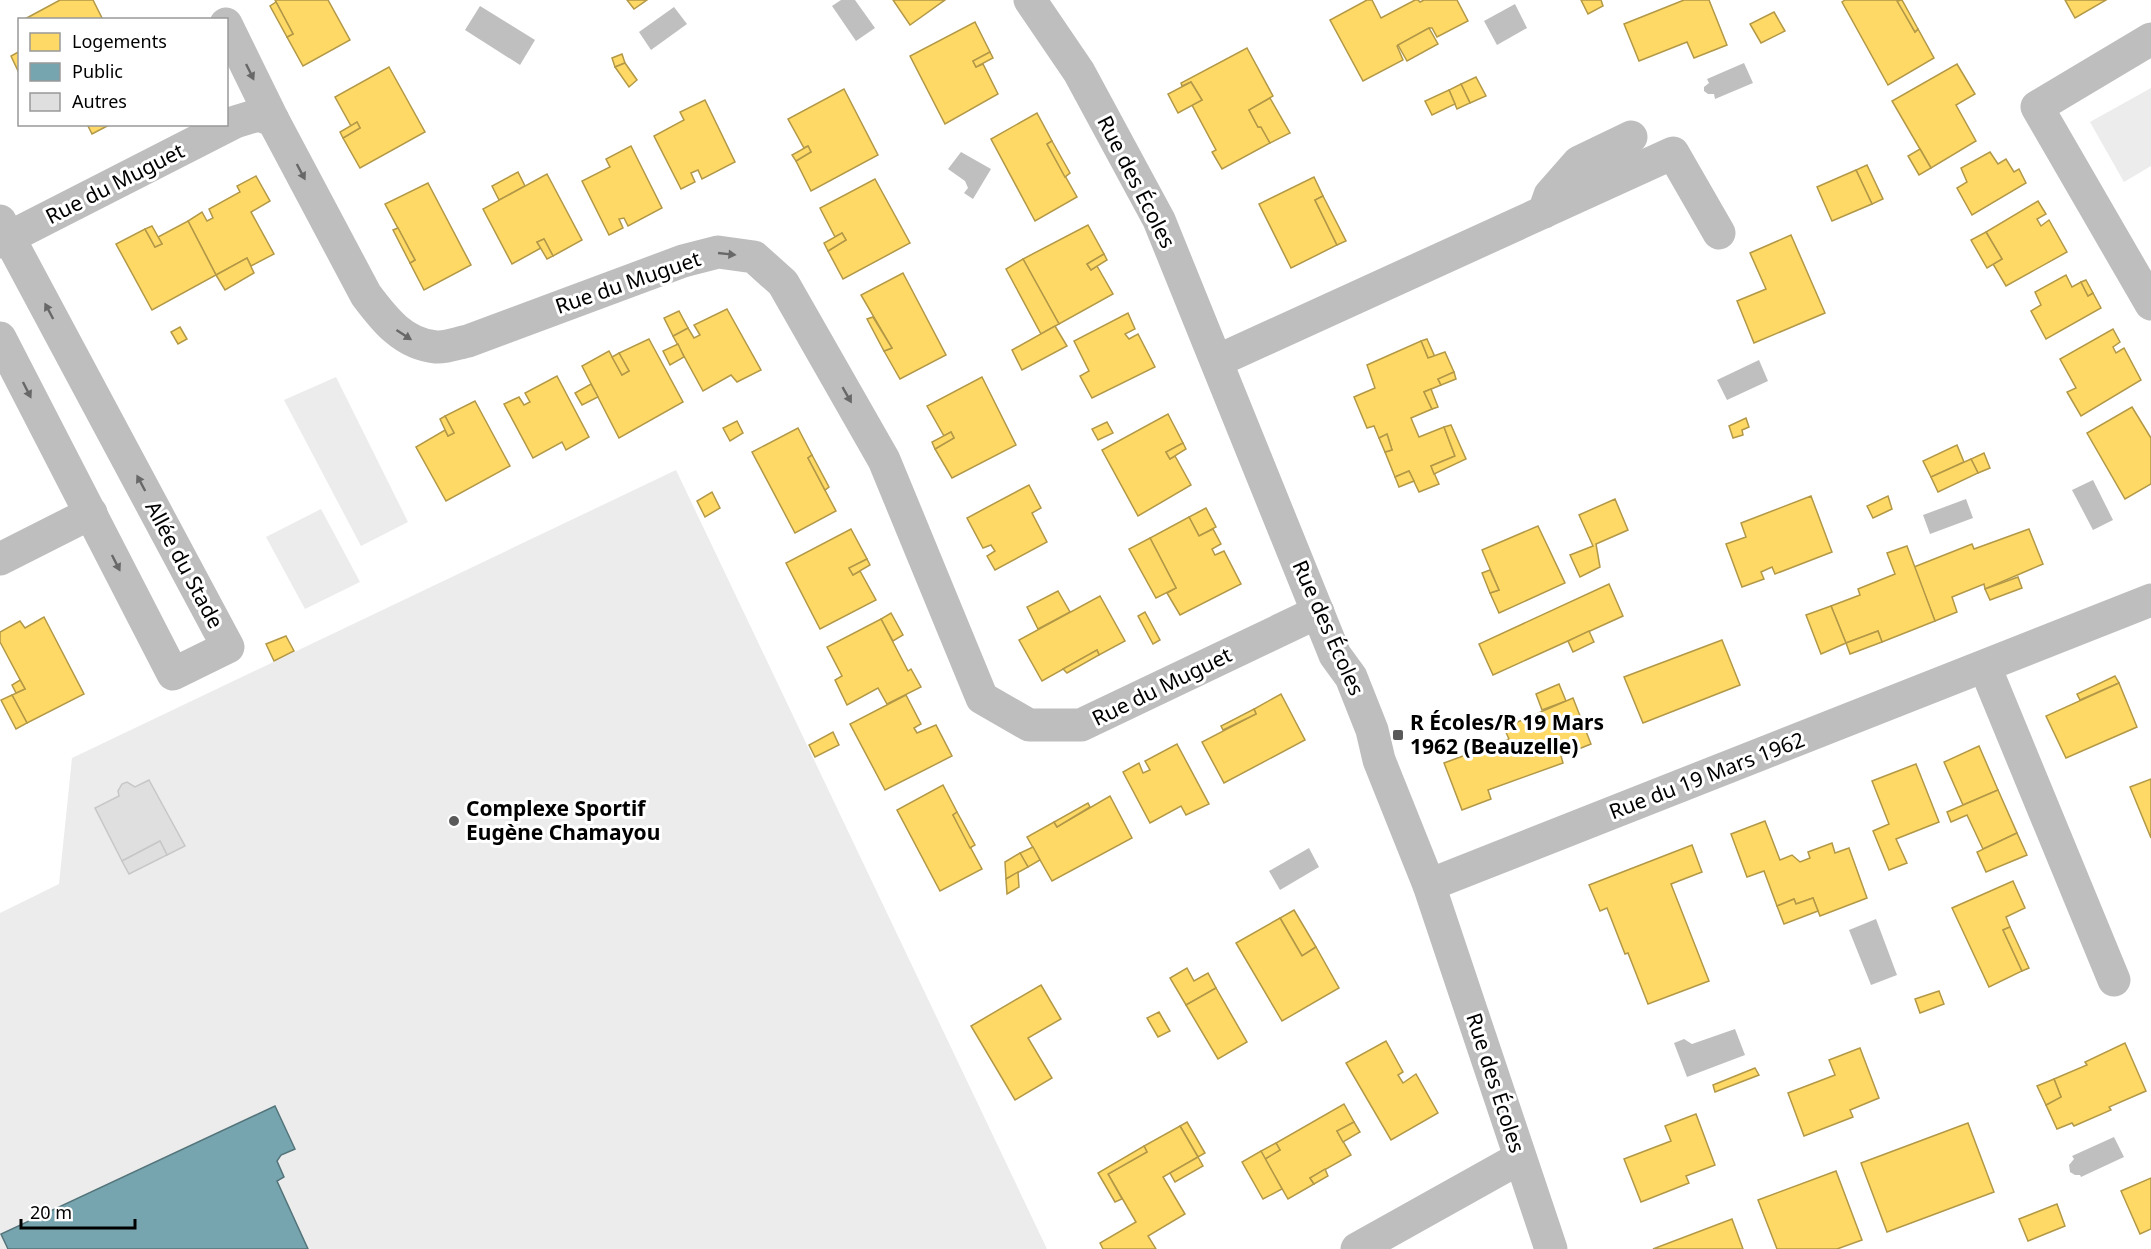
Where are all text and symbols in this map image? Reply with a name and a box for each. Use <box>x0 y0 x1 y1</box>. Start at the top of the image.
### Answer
legend <box>18 18 228 126</box>
text: Logements <box>72 29 167 53</box>
text: Public <box>72 59 123 83</box>
one-way arrow <box>245 64 255 81</box>
text: Autres <box>72 89 127 113</box>
street label: Rue des Écoles <box>1091 110 1182 253</box>
street label: Rue du Muguet <box>40 136 189 230</box>
one-way arrow <box>296 164 306 181</box>
street label: Rue du Muguet <box>551 244 705 320</box>
one-way arrow <box>718 249 737 259</box>
one-way arrow <box>44 303 54 320</box>
one-way arrow <box>396 329 412 340</box>
one-way arrow <box>22 381 32 398</box>
one-way arrow <box>841 387 852 403</box>
one-way arrow <box>136 475 146 492</box>
street label: Allée du Stade <box>140 496 230 633</box>
one-way arrow <box>111 555 121 572</box>
street label: Rue des Écoles <box>1287 555 1371 700</box>
street label: Rue du Muguet <box>1087 640 1236 732</box>
place label: R Écoles/R 19 Mars 1962 (Beauzelle) <box>1410 708 1604 760</box>
street label: Rue du 19 Mars 1962 <box>1605 725 1808 825</box>
marker: R Écoles/R 19 Mars 1962 (Beauzelle) <box>1391 728 1405 742</box>
place label: Complexe Sportif Eugène Chamayou <box>466 794 660 846</box>
marker: Complexe Sportif Eugène Chamayou <box>447 814 461 828</box>
street label: Rue des Écoles <box>1460 1009 1532 1156</box>
scale bar <box>21 1192 135 1230</box>
text: 20 m <box>30 1200 72 1224</box>

